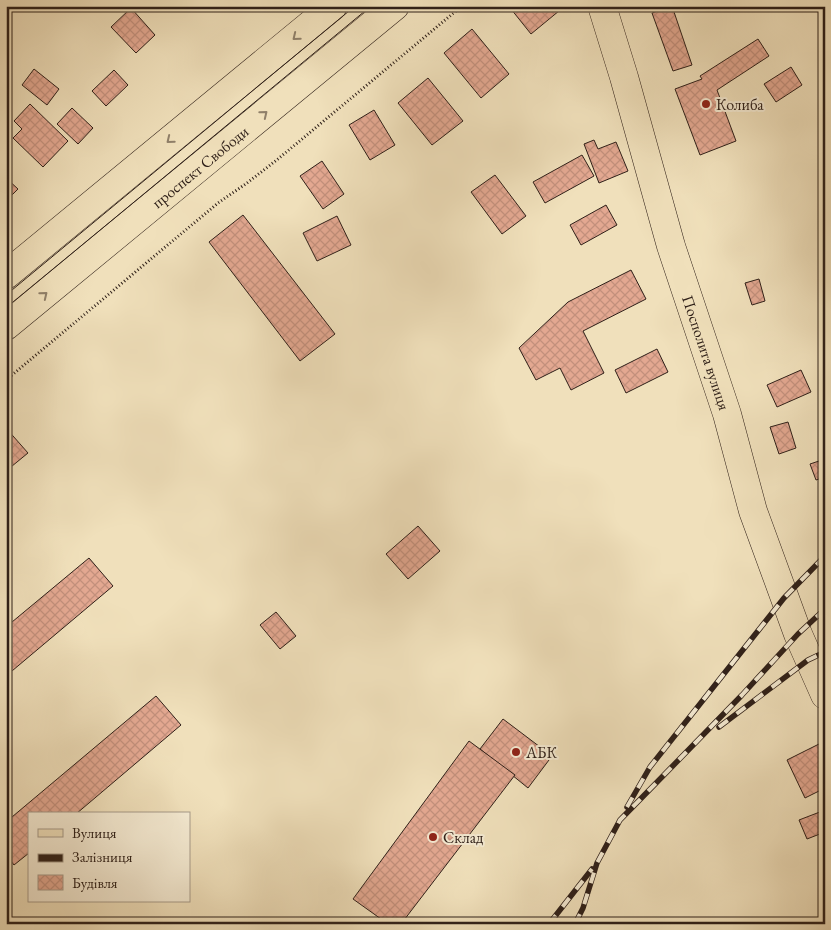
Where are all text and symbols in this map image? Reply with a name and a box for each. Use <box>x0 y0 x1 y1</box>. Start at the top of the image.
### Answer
one-way arrow <box>293 32 302 40</box>
place label: Колиба <box>716 94 764 115</box>
marker: Колиба <box>700 98 712 110</box>
one-way arrow <box>258 112 267 120</box>
street label: проспект Свободи <box>147 121 253 213</box>
one-way arrow <box>167 135 176 144</box>
street label: Посполита вулиця <box>677 292 735 413</box>
one-way arrow <box>38 293 47 301</box>
place label: АБК <box>525 742 557 763</box>
marker: АБК <box>510 746 522 758</box>
legend <box>28 812 190 902</box>
text: Вулиця <box>72 823 117 842</box>
place label: Склад <box>443 827 484 848</box>
marker: Склад <box>427 831 439 843</box>
text: Залізниця <box>72 847 133 866</box>
text: Будівля <box>72 873 118 892</box>

